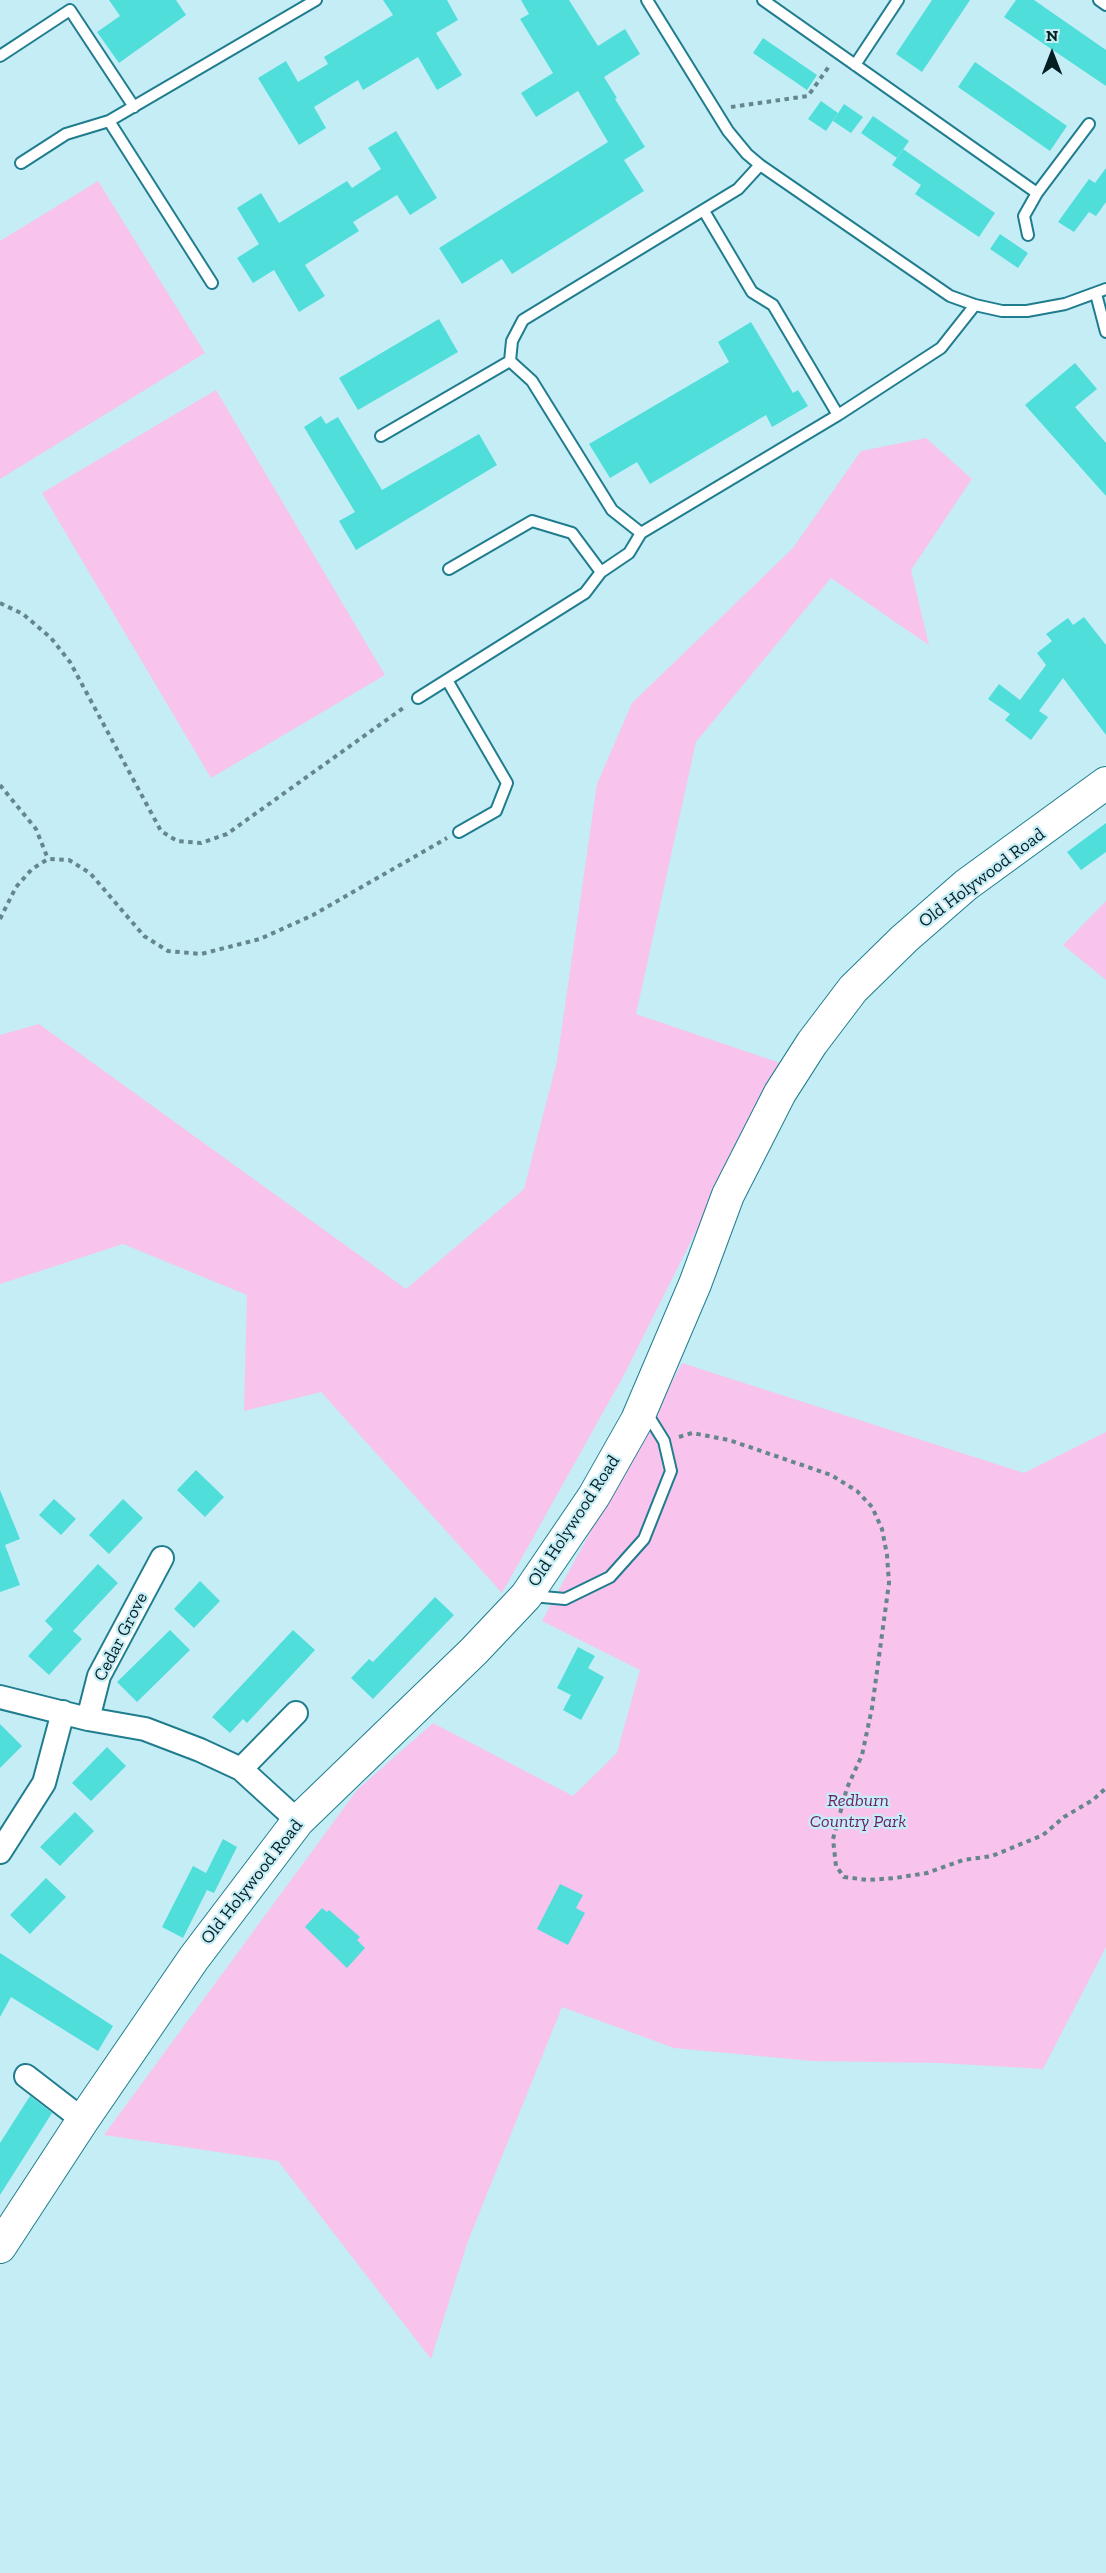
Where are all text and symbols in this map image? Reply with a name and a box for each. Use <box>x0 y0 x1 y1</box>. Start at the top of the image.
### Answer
north arrow <box>1022 24 1082 84</box>
text: N <box>1046 26 1058 45</box>
street label: Old Holywood Road <box>915 823 1049 933</box>
street label: Old Holywood Road <box>523 1451 625 1591</box>
street label: Cedar Grove <box>89 1589 153 1685</box>
park label: Redburn Country Park <box>810 1790 906 1832</box>
street label: Old Holywood Road <box>197 1815 307 1949</box>

